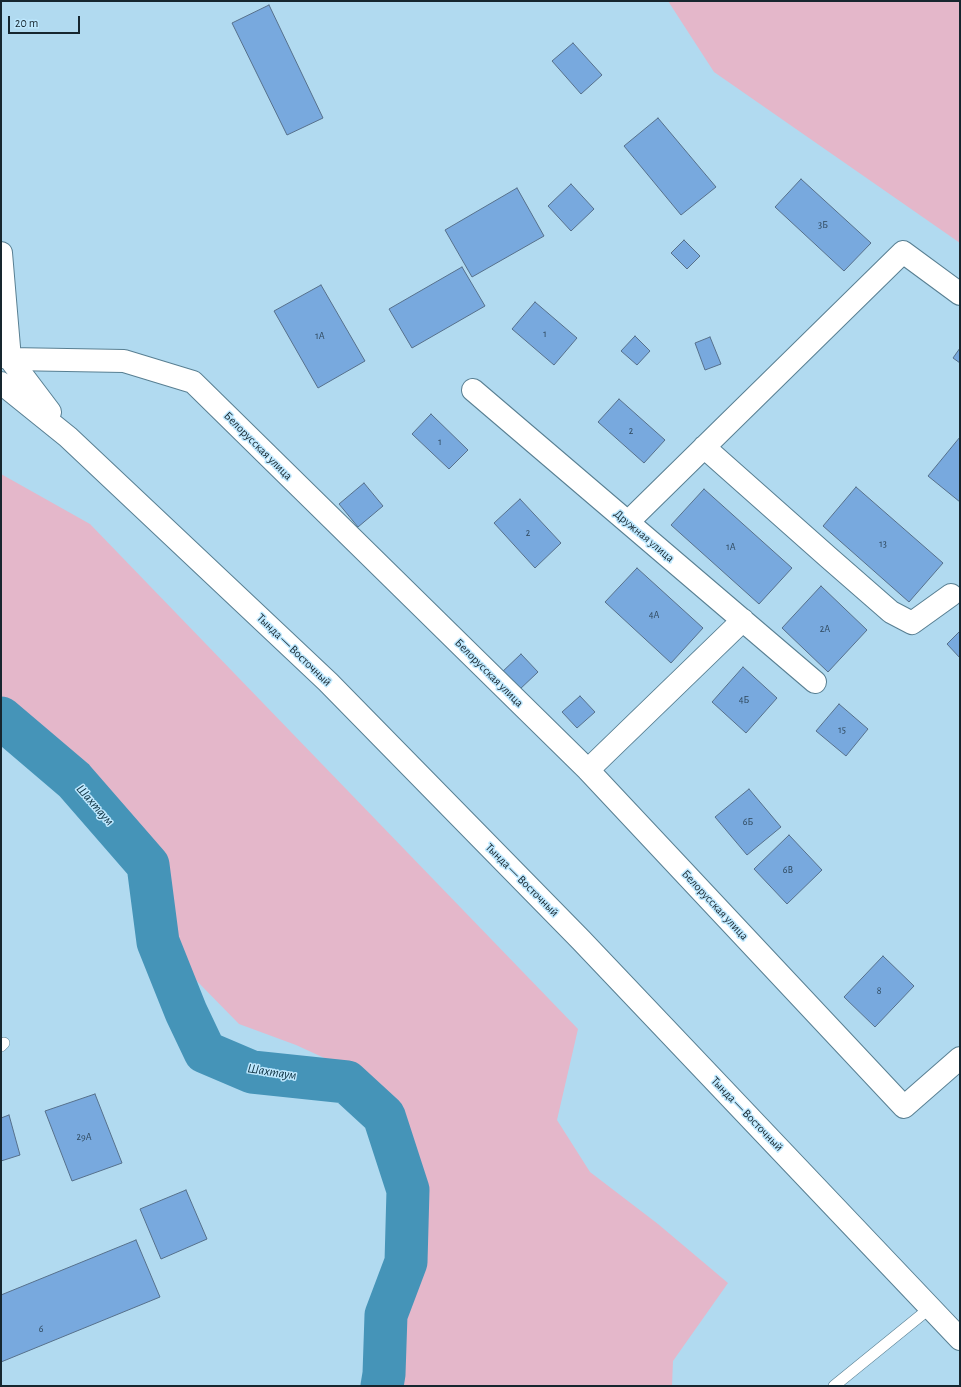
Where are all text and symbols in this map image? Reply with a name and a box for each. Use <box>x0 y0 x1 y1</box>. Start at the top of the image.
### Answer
scale bar <box>10 8 82 34</box>
text: 20 m <box>15 17 38 29</box>
house number: 3Б <box>818 219 828 231</box>
house number: 1 <box>543 328 547 340</box>
house number: 1А <box>315 330 325 342</box>
street label: Белорусская улица <box>221 409 295 483</box>
house number: 2 <box>629 425 633 437</box>
house number: 1 <box>438 436 442 448</box>
street label: Дружная улица <box>611 507 677 565</box>
house number: 2 <box>526 527 530 539</box>
house number: 13 <box>879 538 887 550</box>
house number: 1А <box>726 541 736 553</box>
house number: 4А <box>649 609 659 621</box>
street label: Тында — Восточный <box>254 611 334 689</box>
house number: 2А <box>820 623 830 635</box>
street label: Белорусская улица <box>452 636 526 710</box>
house number: 4Б <box>739 694 749 706</box>
house number: 15 <box>838 724 846 736</box>
water label: Шахтаум <box>73 781 117 829</box>
house number: 6Б <box>743 816 753 828</box>
street label: Тында — Восточный <box>482 840 562 920</box>
house number: 6В <box>783 864 793 876</box>
street label: Белорусская улица <box>679 867 751 943</box>
house number: 8 <box>877 985 881 997</box>
water label: Шахтаум <box>246 1060 298 1084</box>
street label: Тында — Восточный <box>708 1074 786 1154</box>
house number: 29А <box>76 1131 92 1143</box>
house number: 6 <box>39 1323 43 1335</box>

